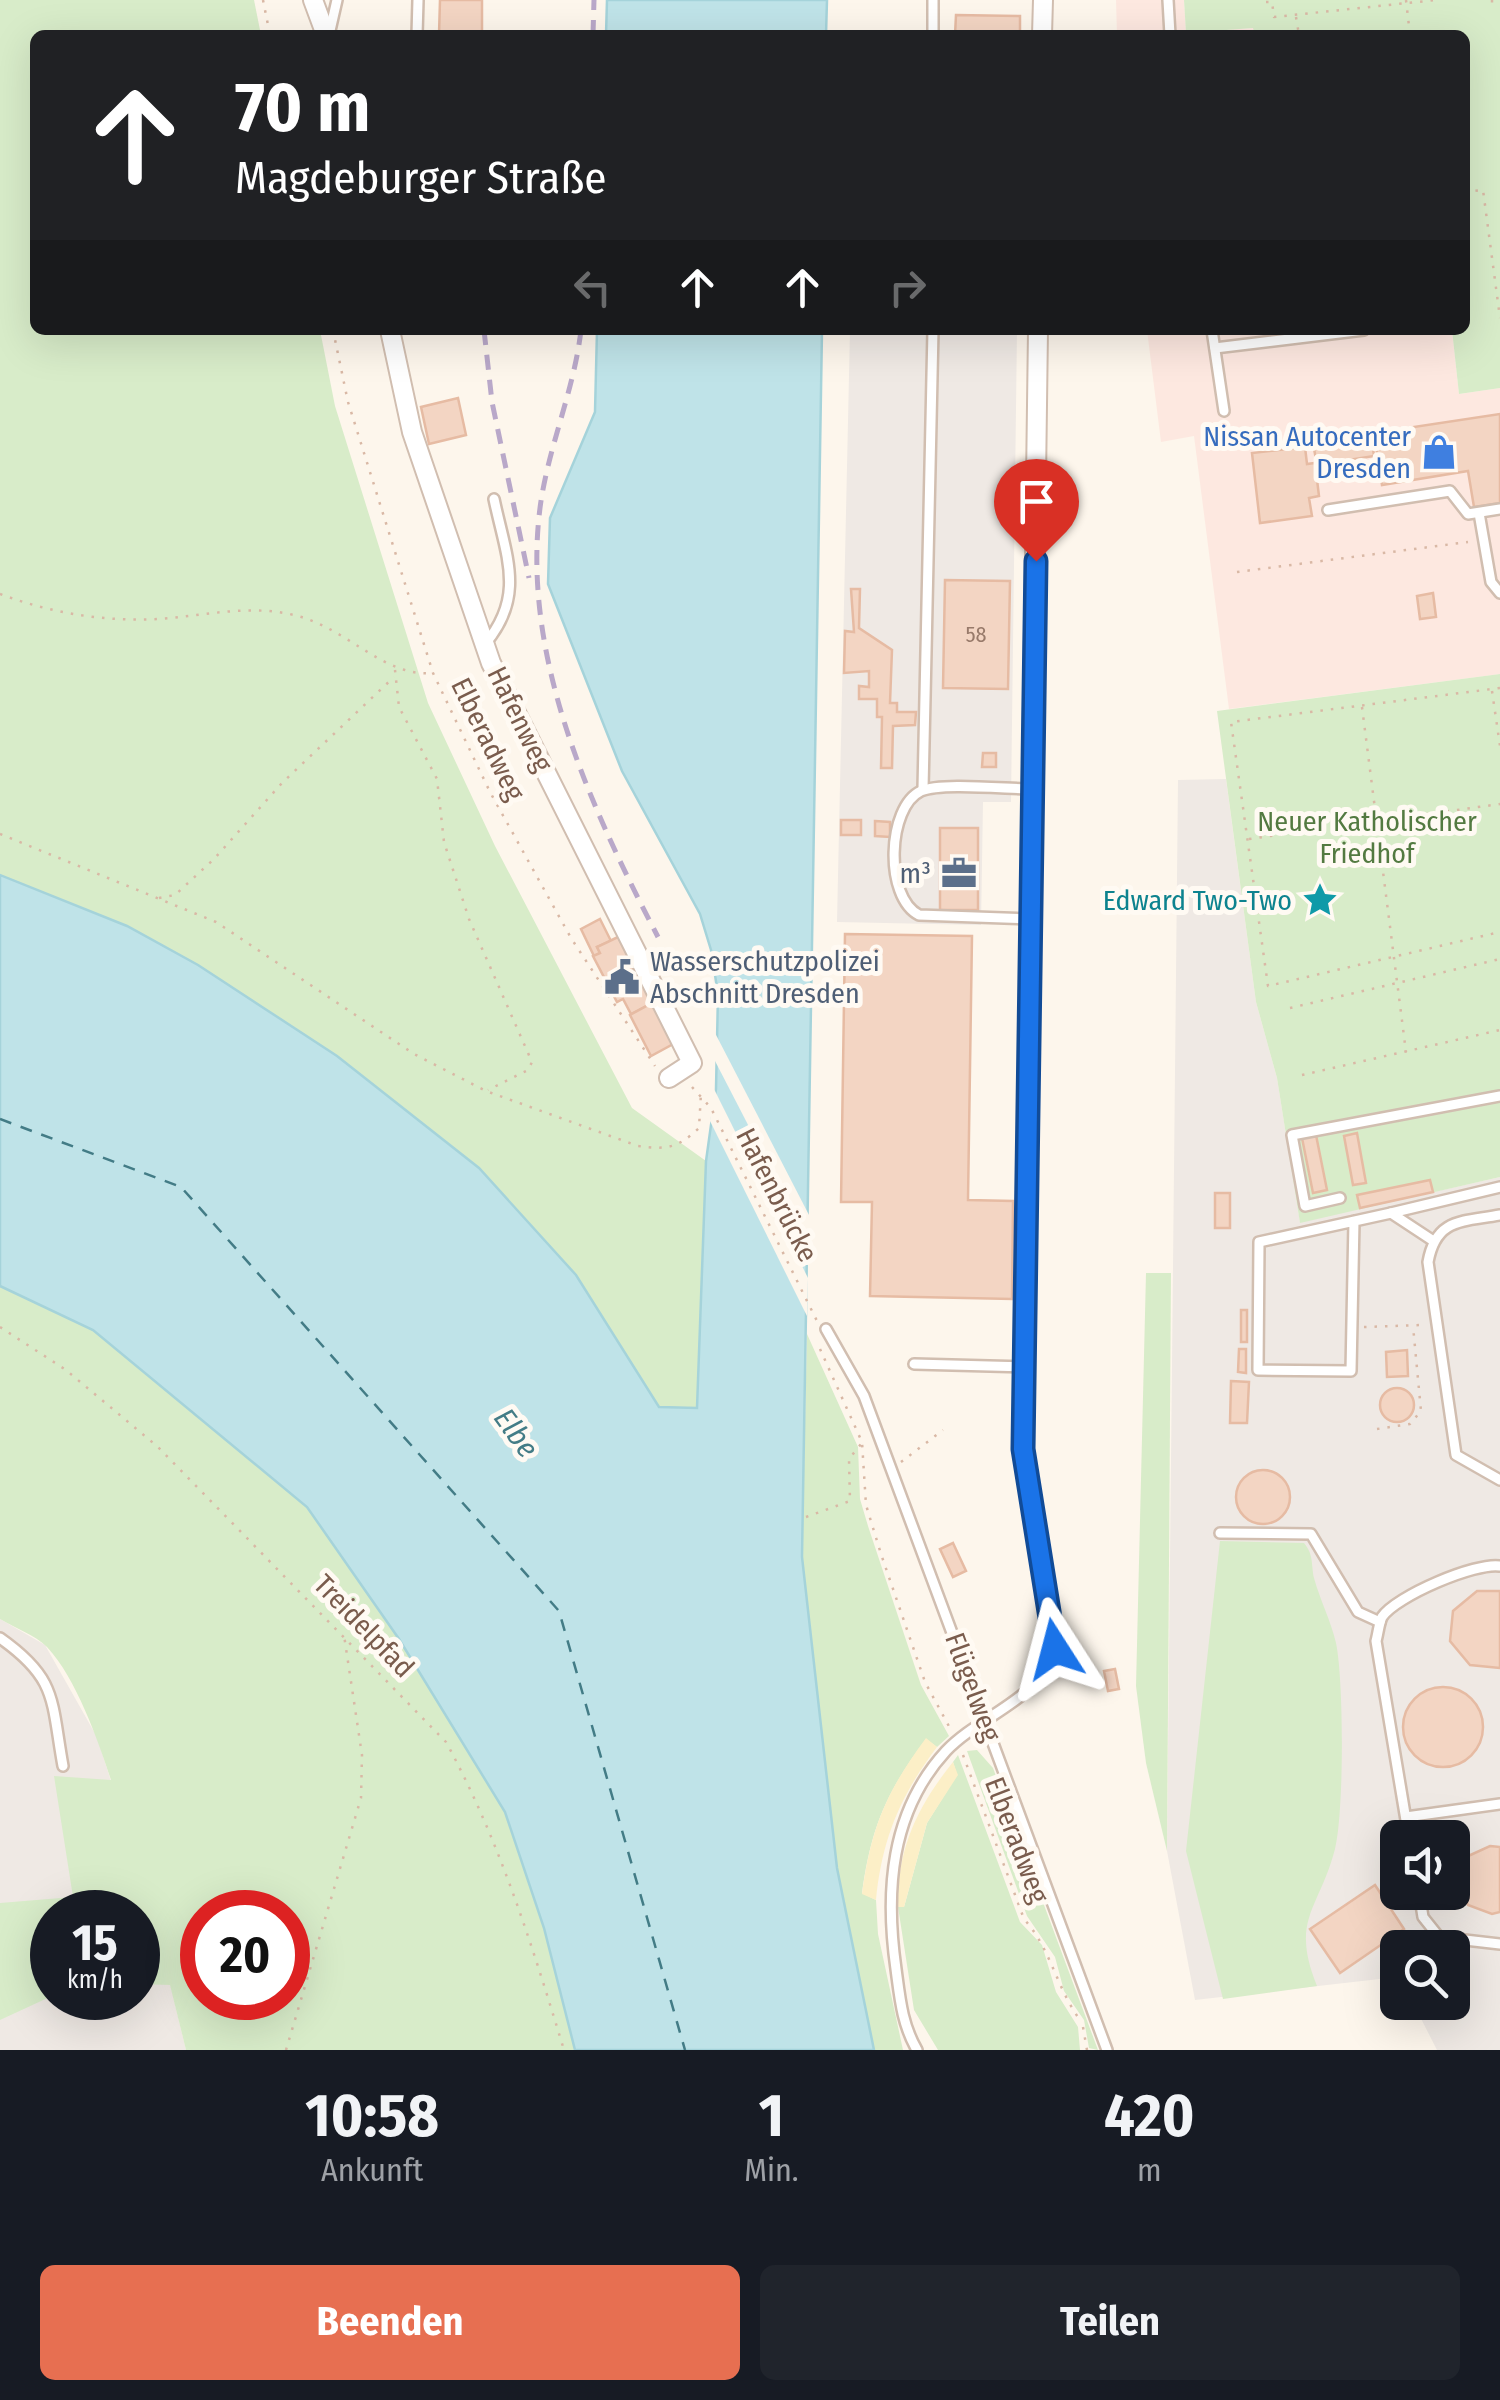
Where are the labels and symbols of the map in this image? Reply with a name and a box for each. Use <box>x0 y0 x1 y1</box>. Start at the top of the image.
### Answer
place label: Nissan Autocenter Dresden <box>1203 420 1411 485</box>
shop icon: Nissan Autocenter Dresden <box>1420 433 1458 471</box>
pin <box>994 459 1079 562</box>
house number: 58 <box>965 621 987 648</box>
street label: Hafenweg <box>480 661 560 778</box>
street label: Elberadweg <box>444 672 532 806</box>
park label: Neuer Katholischer Friedhof <box>1257 805 1477 870</box>
office icon: m³ <box>940 854 978 892</box>
place label: m³ <box>899 857 931 890</box>
place icon: Edward Two-Two <box>1301 881 1339 919</box>
place label: Edward Two-Two <box>1103 884 1292 917</box>
place label: Wasserschutzpolizei Abschnitt Dresden <box>650 945 880 1010</box>
public building icon: Wasserschutzpolizei Abschnitt Dresden <box>603 958 641 996</box>
street label: Hafenbrücke <box>729 1123 825 1267</box>
water label: Elbe <box>486 1401 546 1465</box>
street label: Treidelpfad <box>307 1568 421 1684</box>
position arrow <box>1003 1597 1107 1701</box>
street label: Flügelweg <box>938 1628 1008 1747</box>
street label: Elberadweg <box>978 1772 1056 1908</box>
speed limit sign: 20 <box>180 1890 310 2020</box>

